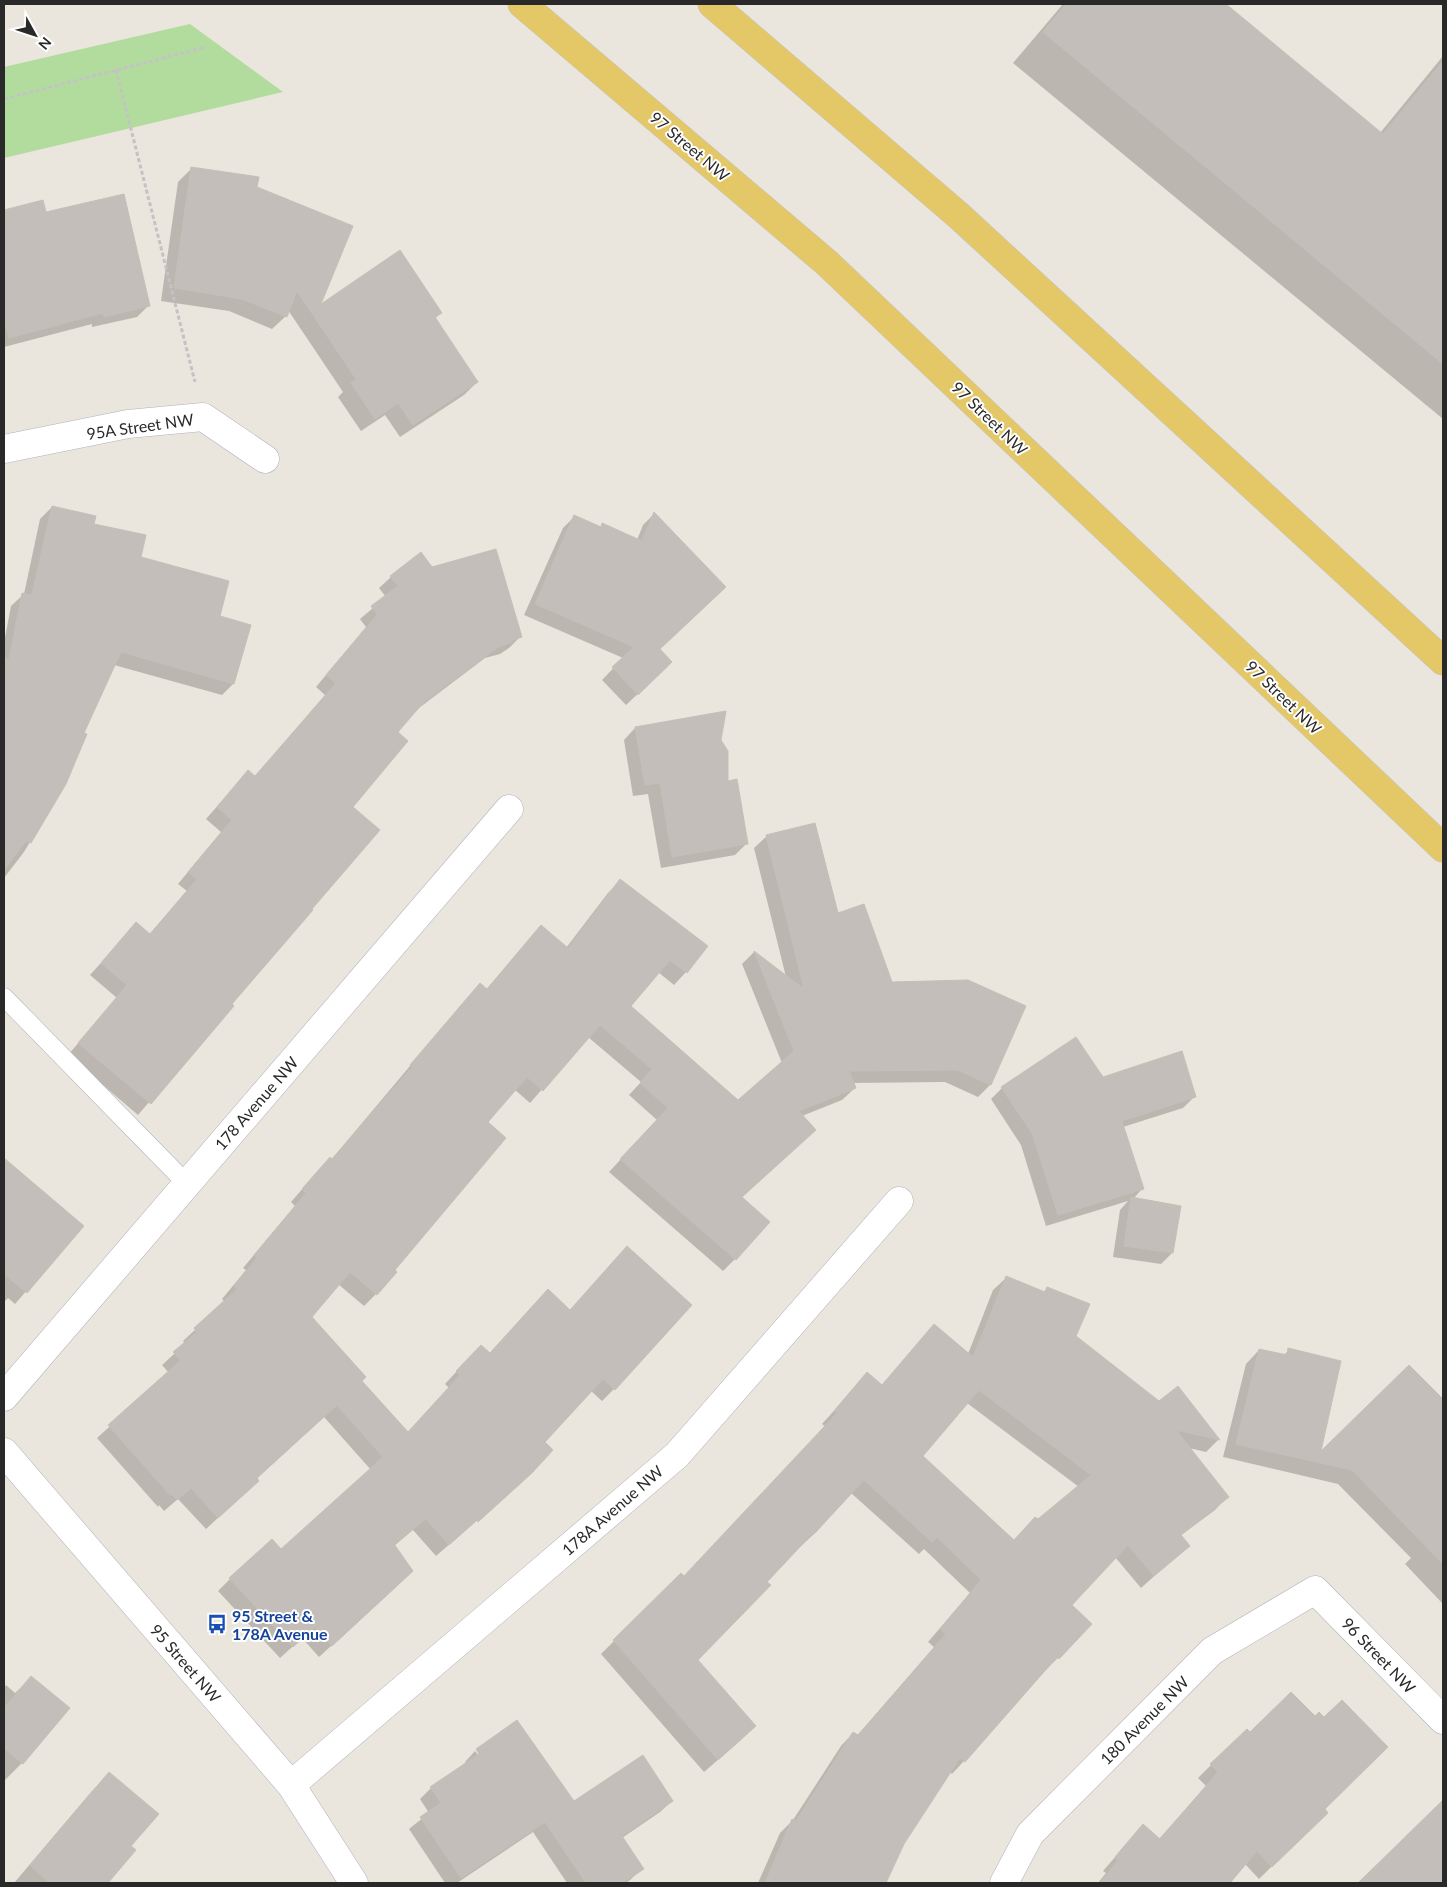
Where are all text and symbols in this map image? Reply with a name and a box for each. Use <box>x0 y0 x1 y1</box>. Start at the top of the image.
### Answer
north arrow <box>10 10 60 60</box>
text: N <box>35 34 55 53</box>
street label: 97 Street NW <box>646 107 734 185</box>
street label: 97 Street NW <box>948 377 1032 459</box>
street label: 95A Street NW <box>85 409 195 443</box>
street label: 97 Street NW <box>1242 656 1326 738</box>
street label: 178 Avenue NW <box>210 1052 302 1153</box>
street label: 178A Avenue NW <box>558 1461 667 1559</box>
place label: 95 Street & 178A Avenue <box>232 1606 328 1643</box>
bus stop icon: 95 Street & 178A Avenue <box>206 1613 228 1635</box>
street label: 96 Street NW <box>1338 1613 1420 1697</box>
street label: 95 Street NW <box>147 1620 225 1706</box>
street label: 180 Avenue NW <box>1096 1672 1192 1768</box>

